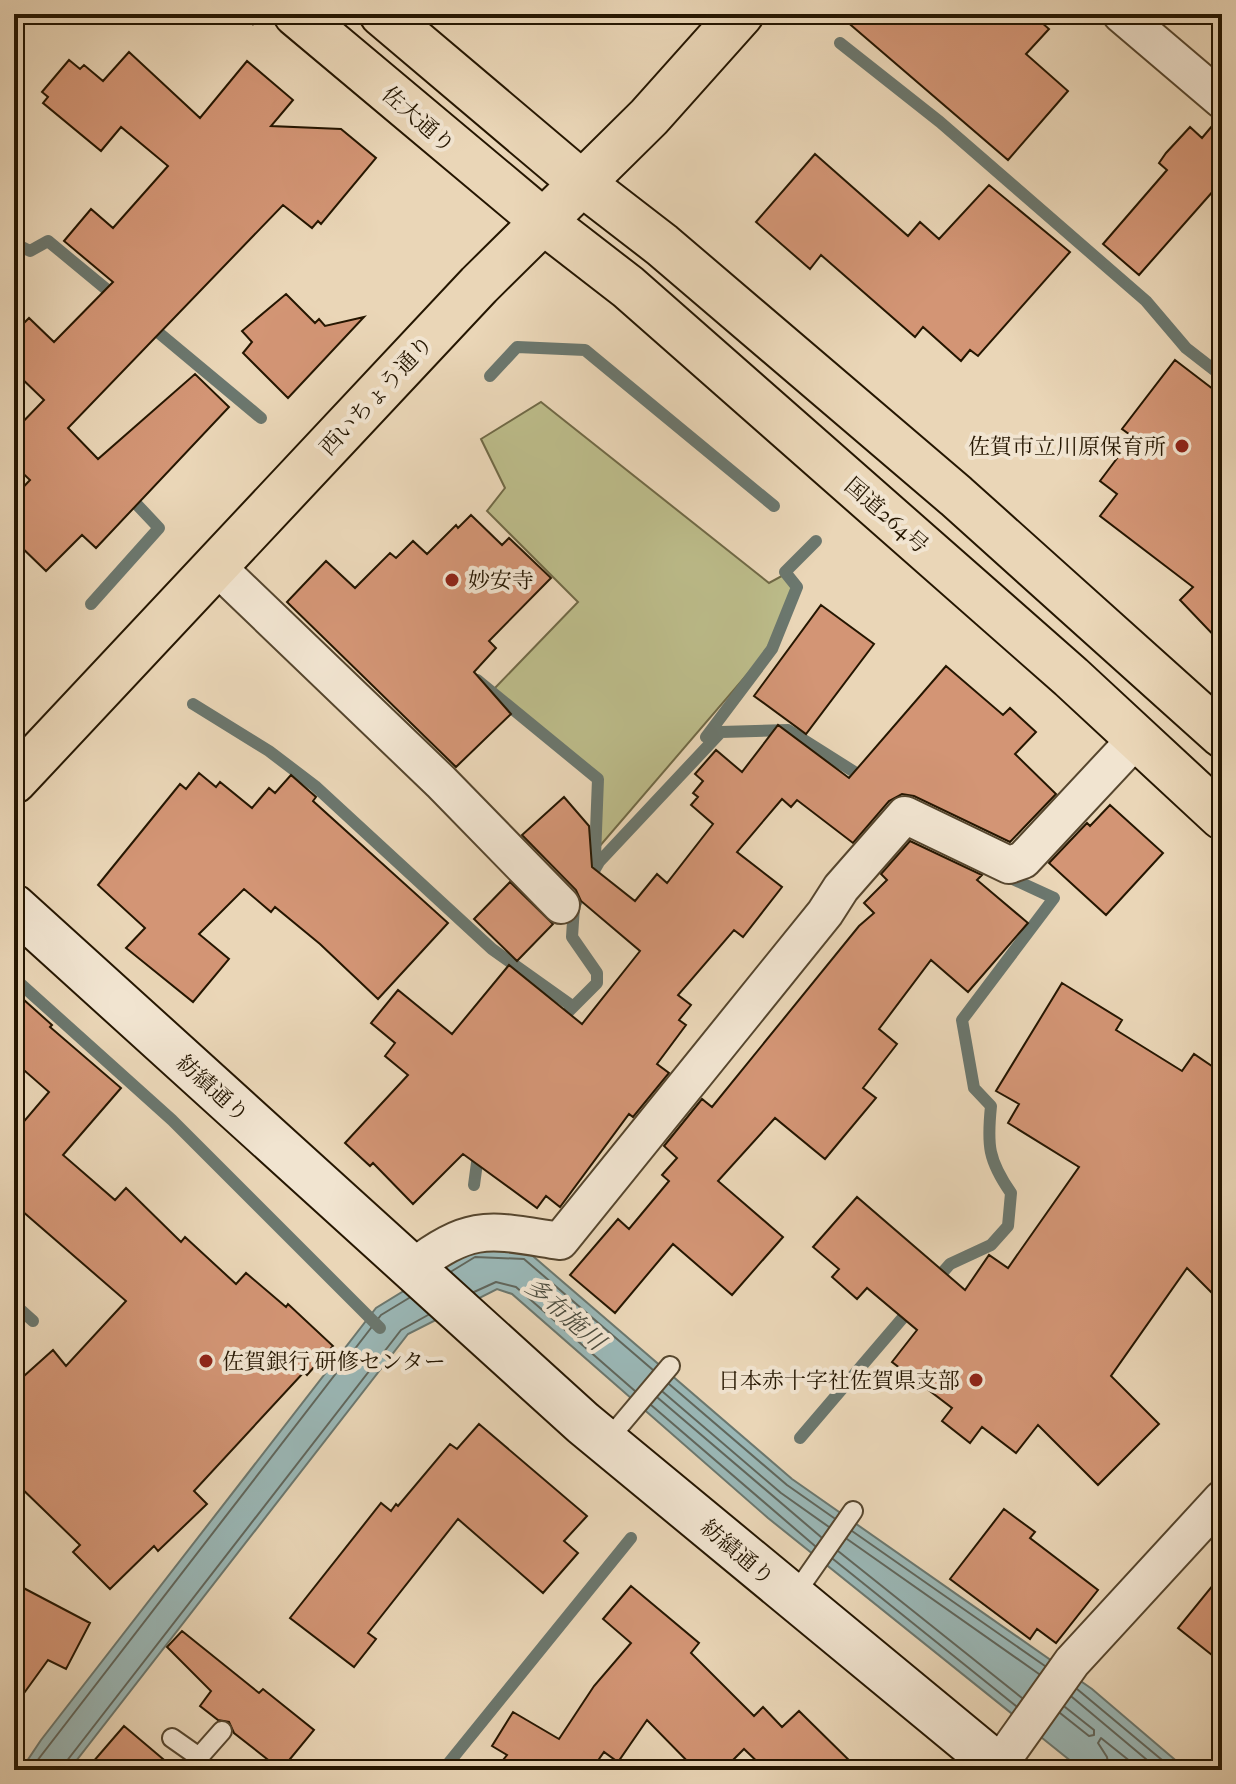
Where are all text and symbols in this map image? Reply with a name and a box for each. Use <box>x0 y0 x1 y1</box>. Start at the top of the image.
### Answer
street label: 佐大通り <box>377 81 460 158</box>
street label: 西いちょう通り <box>315 330 439 461</box>
place label: 佐賀市立川原保育所 <box>968 434 1166 460</box>
marker: 佐賀市立川原保育所 <box>1173 437 1191 455</box>
street label: 国道264号 <box>839 472 933 559</box>
place label: 妙安寺 <box>468 568 534 594</box>
marker: 妙安寺 <box>443 571 461 589</box>
street label: 紡績通り <box>171 1050 254 1128</box>
water label: 多布施川 <box>520 1272 613 1358</box>
place label: 佐賀銀行 研修センター <box>222 1349 446 1375</box>
marker: 佐賀銀行 研修センター <box>197 1352 215 1370</box>
place label: 日本赤十字社佐賀県支部 <box>718 1368 960 1394</box>
marker: 日本赤十字社佐賀県支部 <box>967 1371 985 1389</box>
street label: 紡績通り <box>695 1515 779 1591</box>

